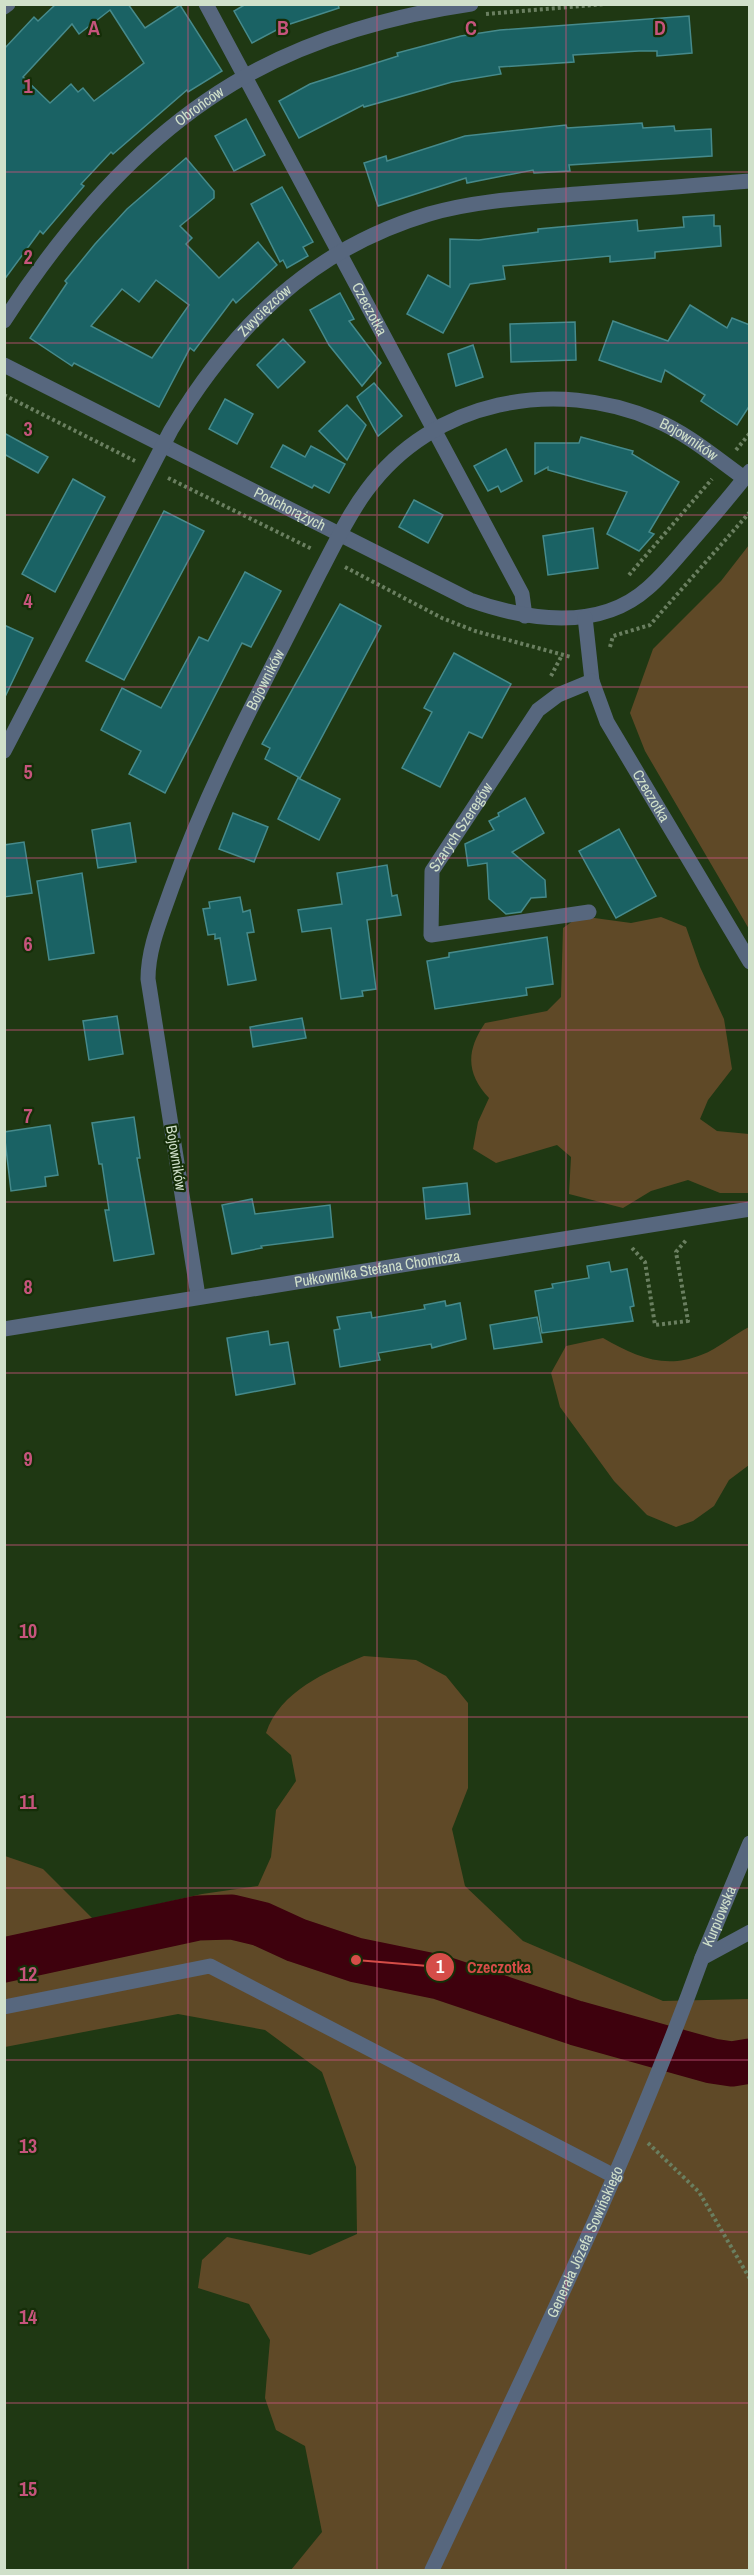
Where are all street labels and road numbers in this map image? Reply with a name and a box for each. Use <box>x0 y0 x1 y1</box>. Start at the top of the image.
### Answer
street label: Obrońców <box>170 81 228 131</box>
street label: Czeczotka <box>347 278 393 339</box>
street label: Zwycięzców <box>233 279 296 341</box>
street label: Bojowników <box>656 412 723 465</box>
street label: Podchorążych <box>250 482 330 536</box>
street label: Bojowników <box>241 645 289 713</box>
street label: Czeczotka <box>628 766 675 826</box>
street label: Szarych Szeregów <box>423 778 497 876</box>
street label: Bojowników <box>161 1124 192 1192</box>
street label: Pułkownika Stefana Chomicza <box>293 1245 462 1292</box>
street label: Kurpiowska <box>697 1882 741 1950</box>
street label: Generała Józefa Sowińskiego <box>541 2162 628 2321</box>

